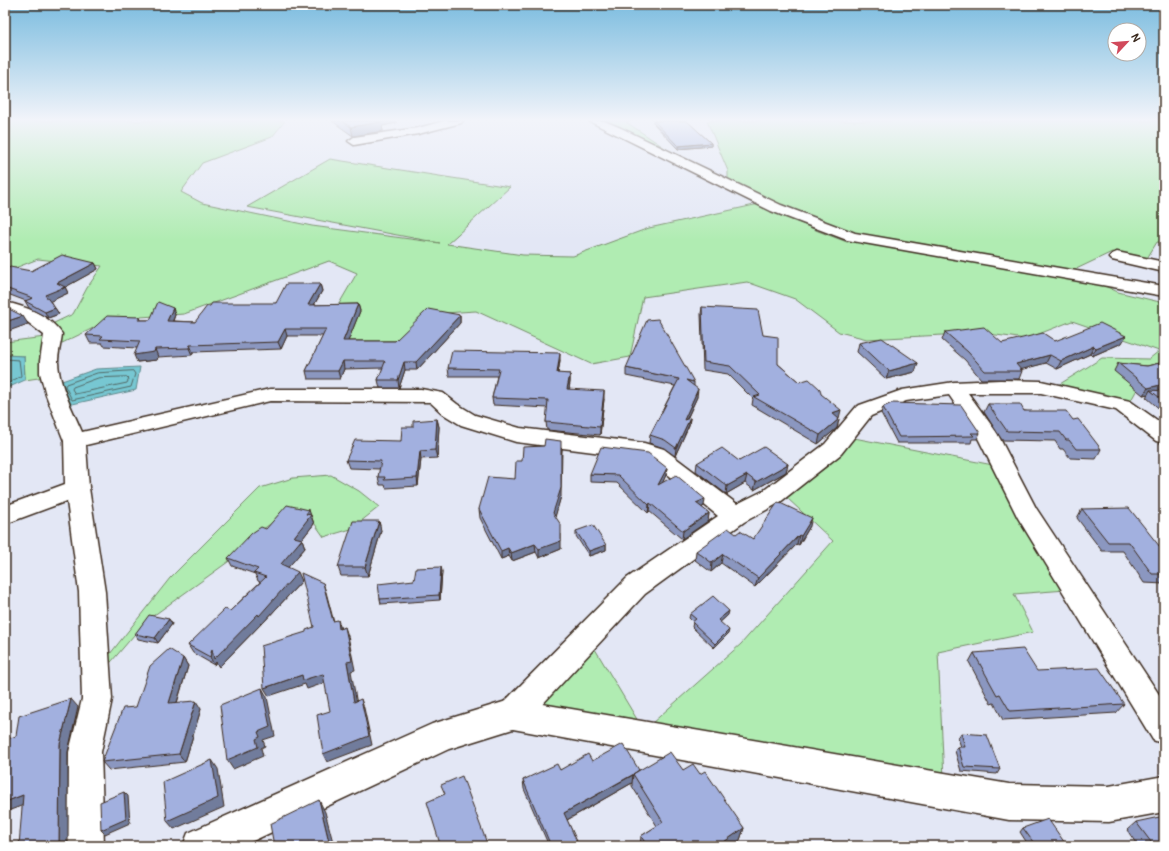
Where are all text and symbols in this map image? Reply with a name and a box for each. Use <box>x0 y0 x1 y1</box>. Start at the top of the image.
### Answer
north arrow <box>1107 22 1147 62</box>
text: N <box>1128 32 1143 45</box>

